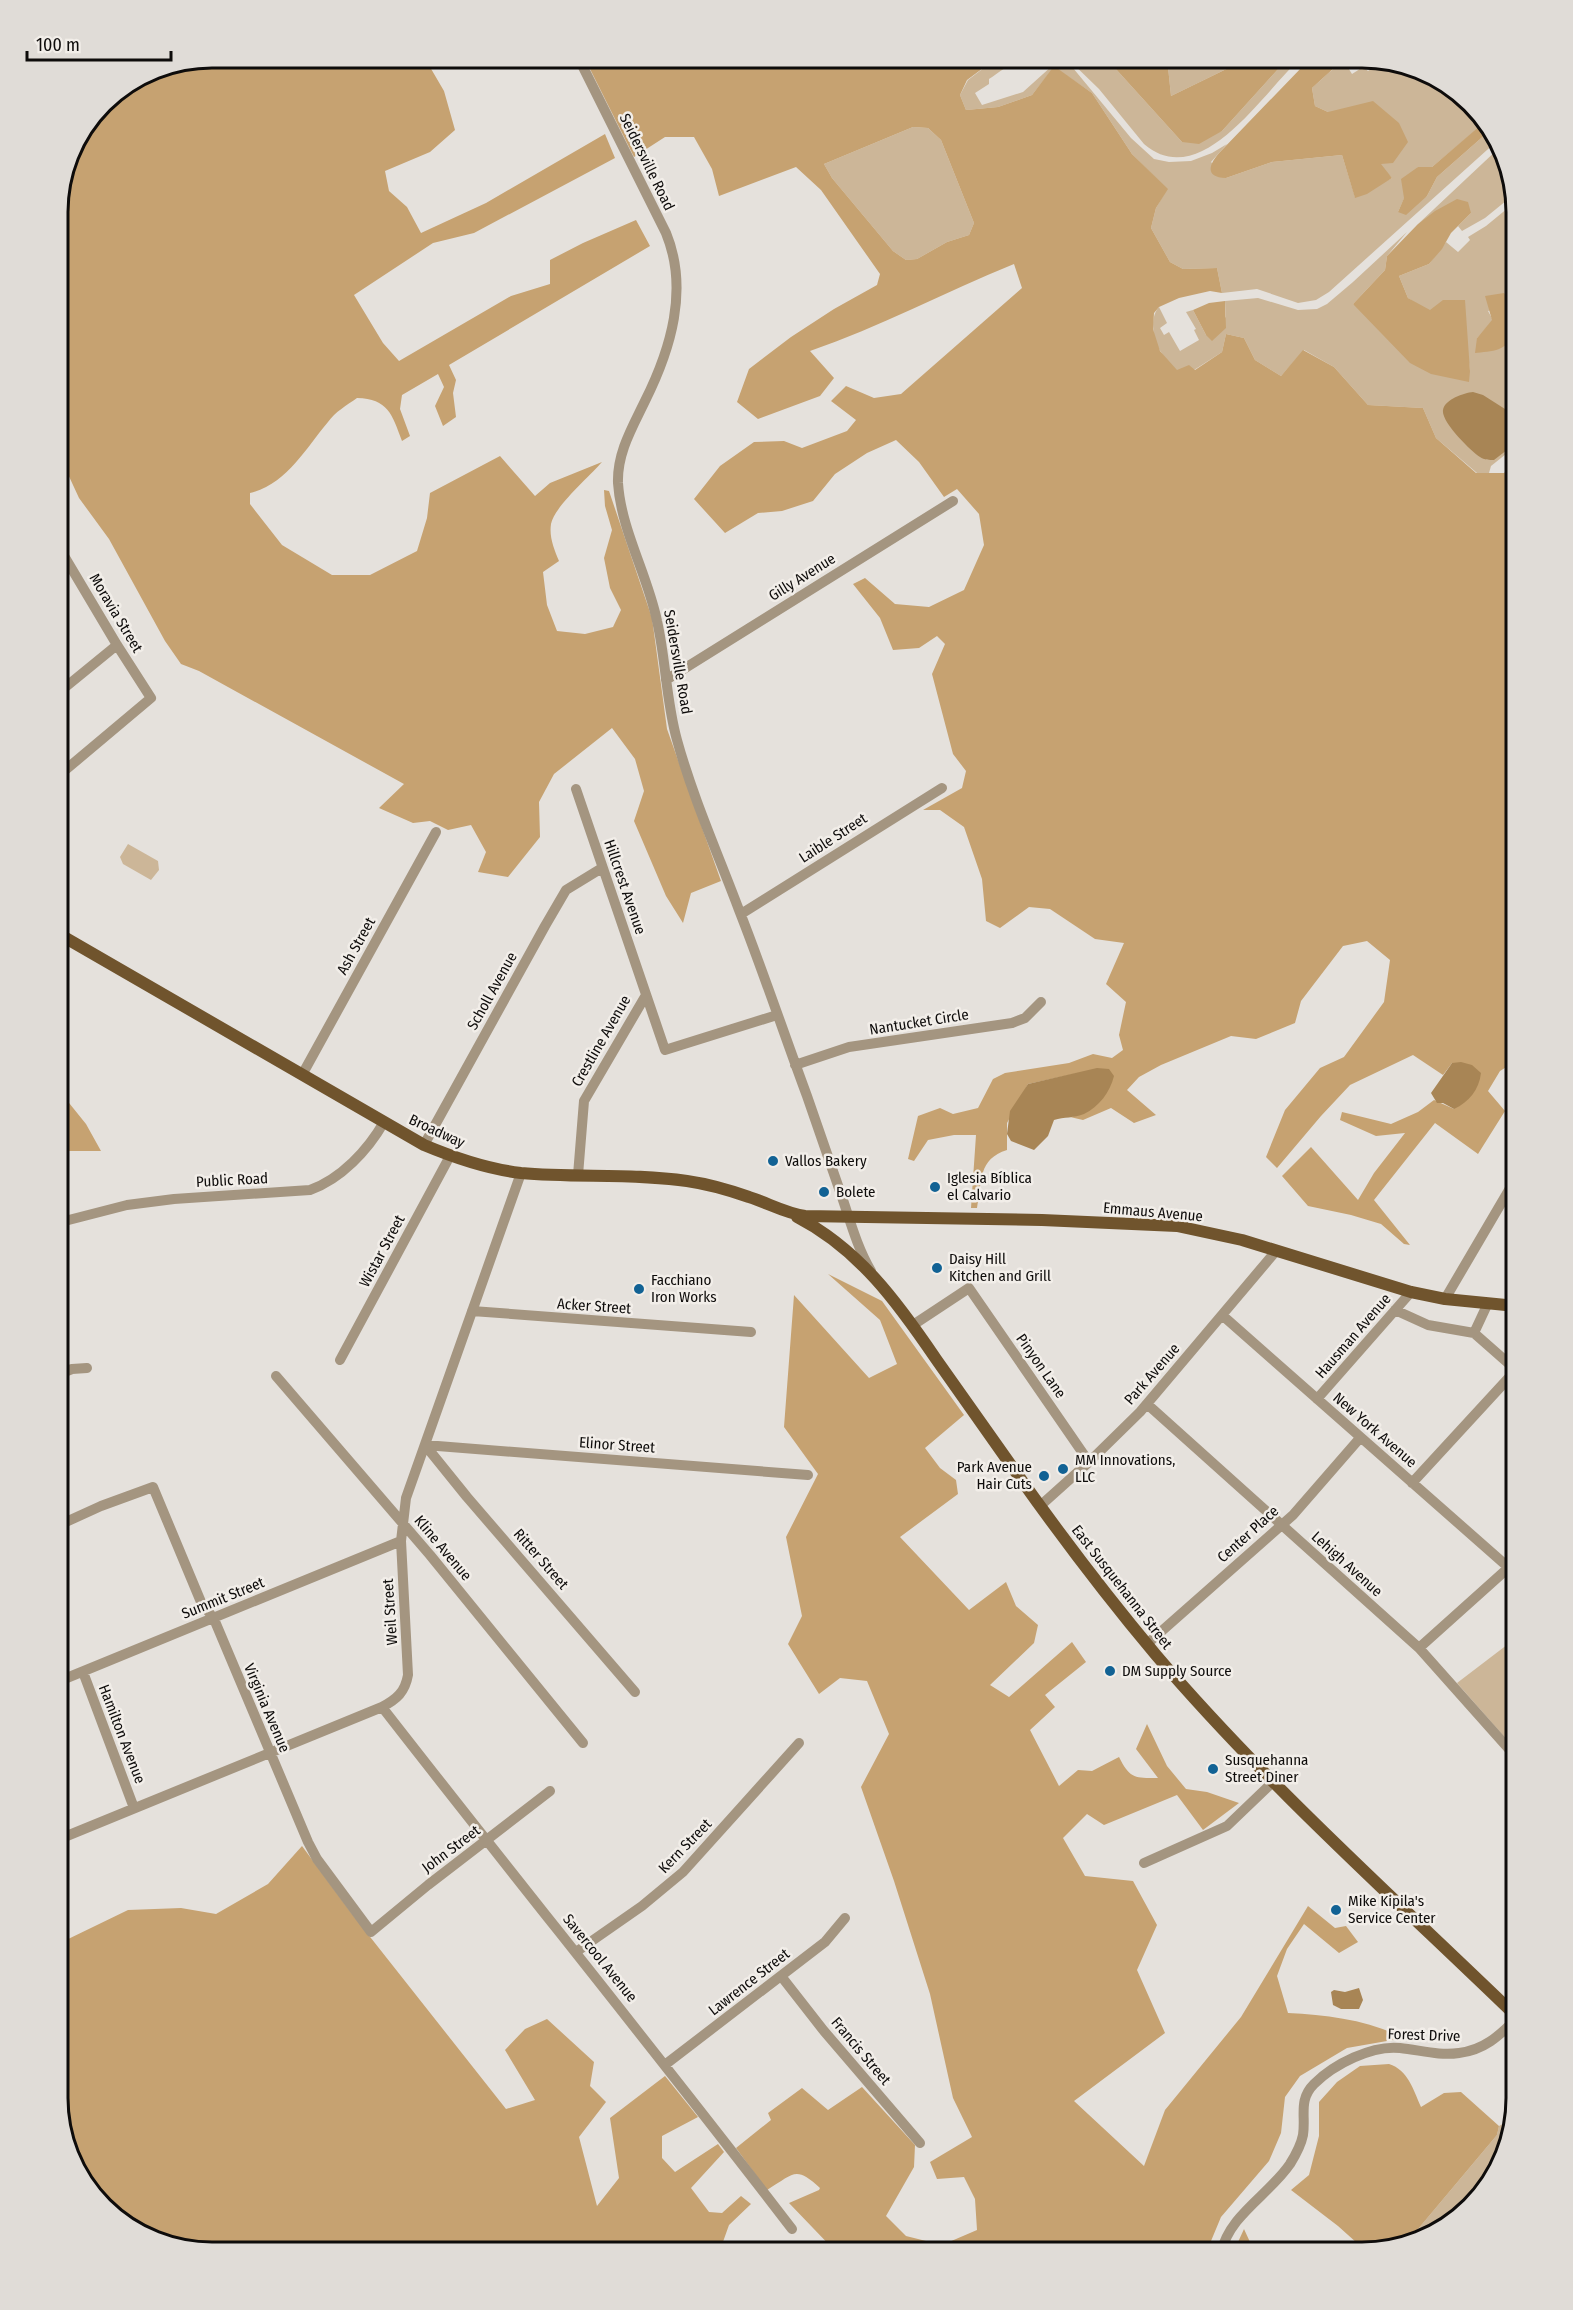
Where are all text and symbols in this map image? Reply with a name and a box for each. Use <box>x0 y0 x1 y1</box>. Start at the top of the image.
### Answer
scale bar <box>27 24 171 62</box>
text: 100 m <box>36 34 80 56</box>
street label: Seidersville Road <box>616 111 678 213</box>
street label: Gilly Avenue <box>765 549 839 605</box>
street label: Moravia Street <box>85 570 147 656</box>
street label: Seidersville Road <box>660 608 696 716</box>
street label: Laible Street <box>796 809 870 867</box>
street label: Hillcrest Avenue <box>600 837 650 937</box>
street label: Ash Street <box>333 914 379 978</box>
street label: Scholl Avenue <box>463 949 521 1033</box>
street label: Crestline Avenue <box>568 992 634 1090</box>
street label: Nantucket Circle <box>868 1005 970 1039</box>
street label: Broadway <box>406 1110 468 1152</box>
place label: Vallos Bakery <box>785 1152 867 1170</box>
marker: Vallos Bakery <box>766 1154 780 1168</box>
street label: Public Road <box>196 1169 268 1191</box>
place label: Iglesia Bíblica el Calvario <box>947 1169 1032 1204</box>
marker: Iglesia Bíblica el Calvario <box>928 1180 942 1194</box>
place label: Bolete <box>836 1183 875 1201</box>
marker: Bolete <box>817 1185 831 1199</box>
street label: Emmaus Avenue <box>1102 1199 1204 1225</box>
street label: Wistar Street <box>355 1212 409 1290</box>
place label: Daisy Hill Kitchen and Grill <box>949 1250 1051 1285</box>
marker: Daisy Hill Kitchen and Grill <box>930 1261 944 1275</box>
place label: Facchiano Iron Works <box>651 1271 717 1306</box>
marker: Facchiano Iron Works <box>632 1282 646 1296</box>
street label: Hausman Avenue <box>1311 1290 1395 1382</box>
street label: Acker Street <box>556 1294 632 1318</box>
street label: Pinyon Lane <box>1012 1330 1070 1402</box>
street label: Park Avenue <box>1121 1340 1183 1408</box>
street label: New York Avenue <box>1329 1389 1421 1471</box>
street label: Elinor Street <box>578 1433 656 1457</box>
place label: MM Innovations, LLC <box>1075 1451 1175 1486</box>
place label: Park Avenue Hair Cuts <box>957 1458 1032 1493</box>
marker: MM Innovations, LLC <box>1056 1462 1070 1476</box>
marker: Park Avenue Hair Cuts <box>1037 1469 1051 1483</box>
street label: Center Place <box>1214 1502 1282 1566</box>
street label: Kline Avenue <box>411 1512 475 1584</box>
street label: East Susquehanna Street <box>1068 1521 1176 1653</box>
street label: Ritter Street <box>510 1525 572 1593</box>
street label: Lehigh Avenue <box>1308 1528 1386 1600</box>
street label: Summit Street <box>179 1573 267 1623</box>
street label: Weil Street <box>379 1578 401 1646</box>
street label: Virginia Avenue <box>240 1661 294 1755</box>
place label: DM Supply Source <box>1122 1662 1232 1680</box>
marker: DM Supply Source <box>1103 1664 1117 1678</box>
street label: Hamilton Avenue <box>95 1682 149 1786</box>
place label: Susquehanna Street Diner <box>1225 1751 1308 1786</box>
marker: Susquehanna Street Diner <box>1206 1762 1220 1776</box>
street label: Kern Street <box>655 1815 715 1877</box>
street label: John Street <box>418 1821 484 1877</box>
place label: Mike Kipila's Service Center <box>1348 1892 1436 1927</box>
marker: Mike Kipila's Service Center <box>1329 1903 1343 1917</box>
street label: Savercool Avenue <box>559 1910 641 2006</box>
street label: Lawrence Street <box>705 1945 793 2019</box>
street label: Francis Street <box>827 2013 895 2089</box>
street label: Forest Drive <box>1387 2025 1461 2045</box>

